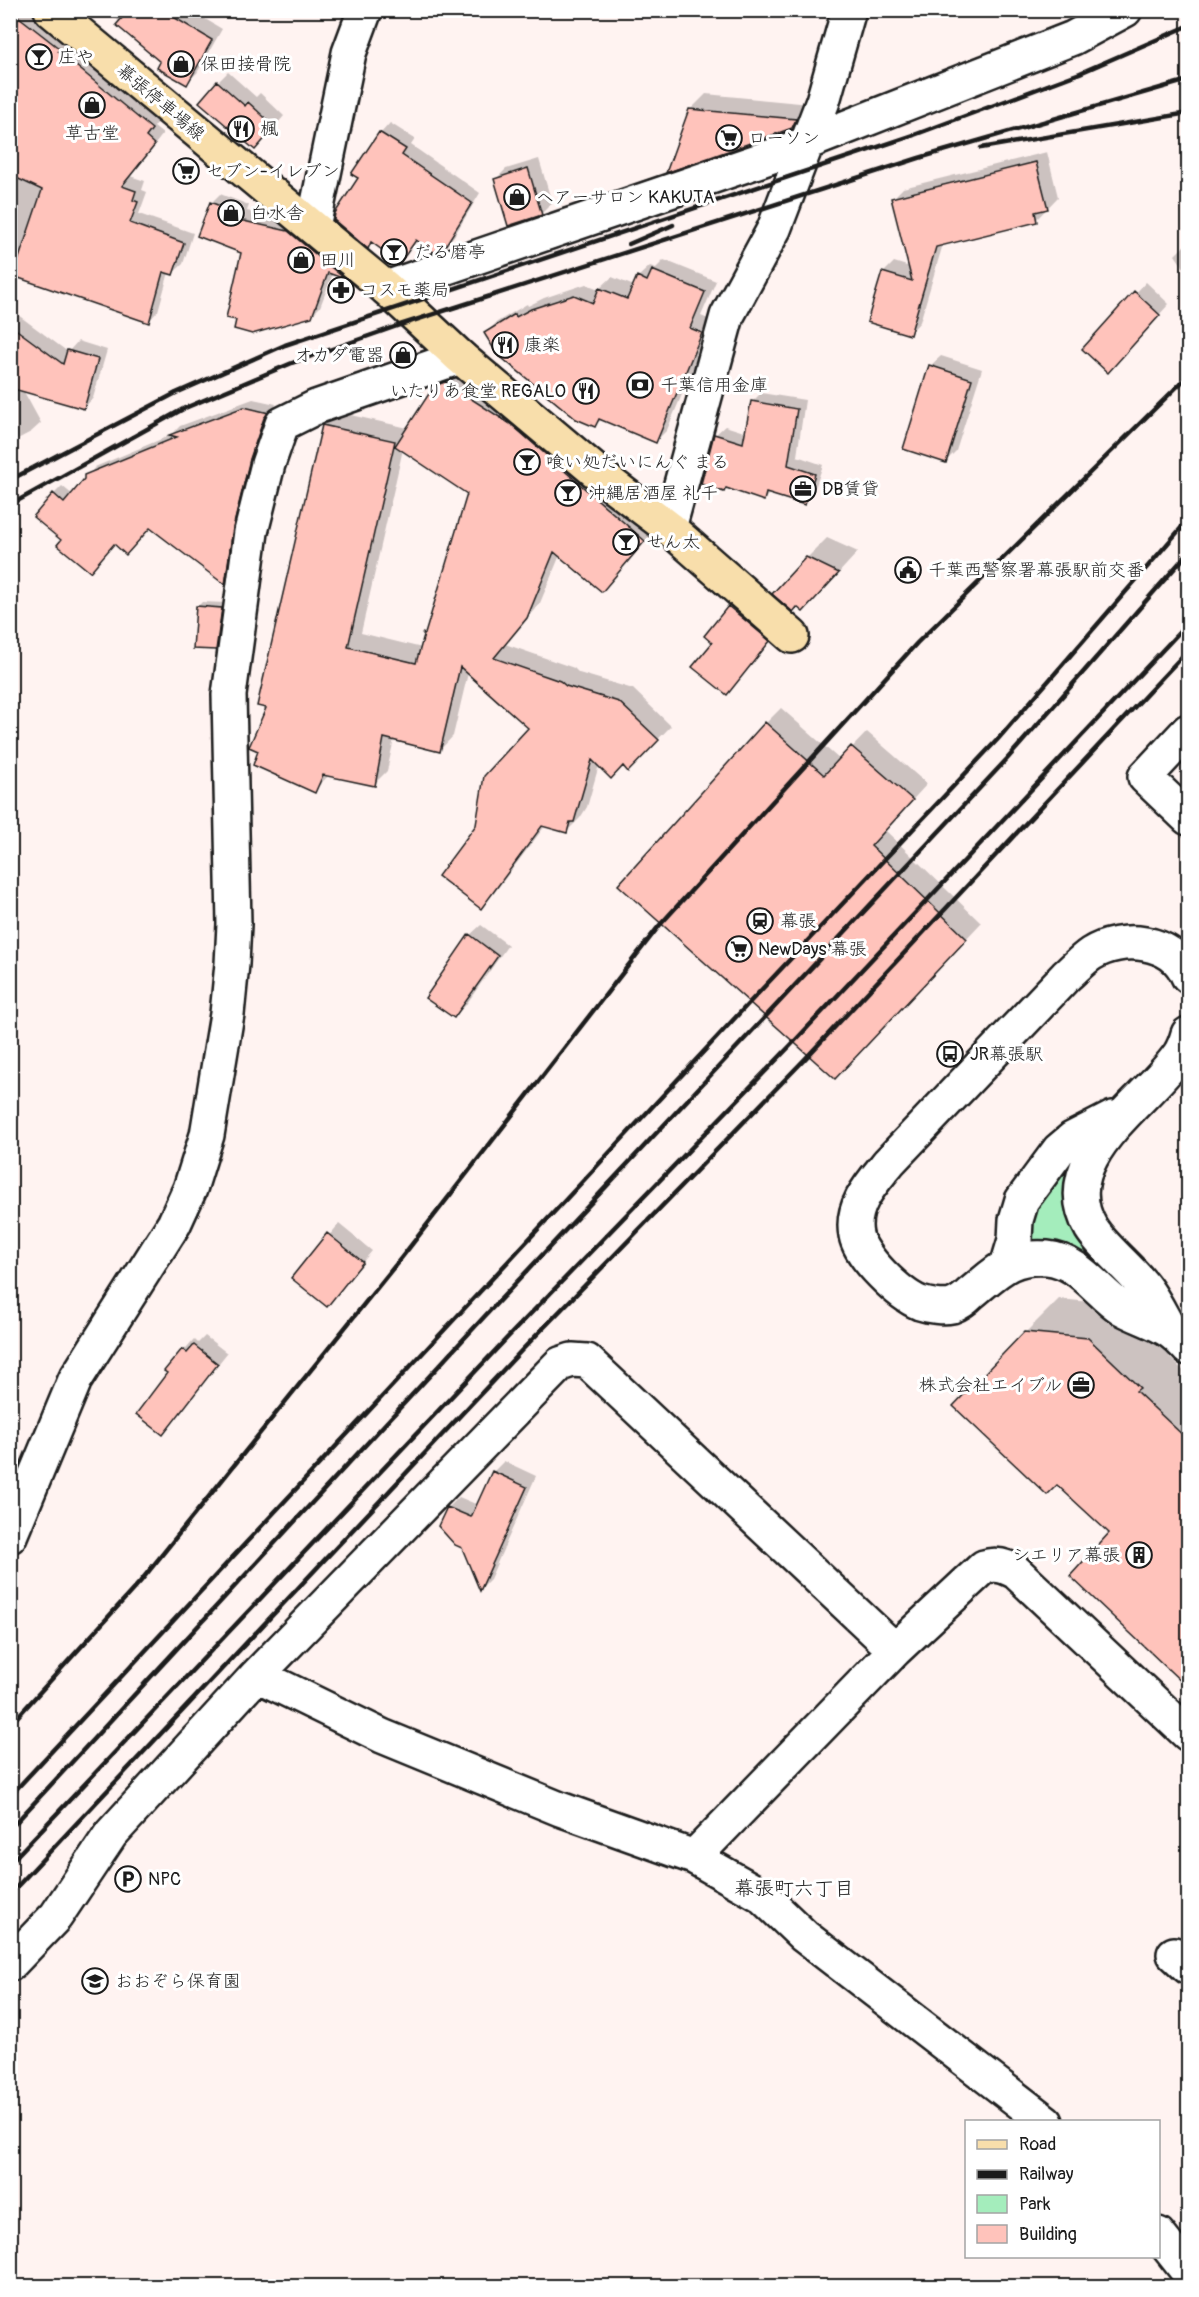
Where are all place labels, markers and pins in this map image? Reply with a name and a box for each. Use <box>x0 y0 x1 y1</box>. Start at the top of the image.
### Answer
bar icon: 庄や <box>24 42 54 72</box>
place label: 庄や <box>58 46 94 69</box>
shop icon: 保田接骨院 <box>166 49 196 79</box>
place label: 保田接骨院 <box>201 53 291 76</box>
shop icon: 草古堂 <box>77 90 107 120</box>
restaurant icon: 楓 <box>226 114 256 144</box>
place label: 楓 <box>260 118 278 141</box>
place label: 草古堂 <box>65 122 119 145</box>
supermarket icon: ローソン <box>714 123 744 153</box>
place label: ローソン <box>748 127 820 150</box>
supermarket icon: セブン-イレブン <box>171 156 201 186</box>
place label: セブン-イレブン <box>206 160 340 183</box>
shop icon: ヘアーサロン KAKUTA <box>502 182 532 212</box>
place label: ヘアーサロン KAKUTA <box>536 186 715 209</box>
shop icon: 白水舎 <box>216 198 246 228</box>
place label: 白水舎 <box>250 202 304 225</box>
bar icon: だる磨亭 <box>379 237 409 267</box>
place label: だる磨亭 <box>414 241 486 264</box>
shop icon: 田川 <box>286 245 316 275</box>
place label: 田川 <box>320 249 356 272</box>
pharmacy icon: コスモ薬局 <box>326 275 356 305</box>
place label: コスモ薬局 <box>360 279 449 302</box>
restaurant icon: 康楽 <box>490 330 520 360</box>
place label: 康楽 <box>524 334 560 357</box>
shop icon: オカダ電器 <box>388 340 418 370</box>
place label: オカダ電器 <box>294 344 384 367</box>
bank icon: 千葉信用金庫 <box>625 370 655 400</box>
place label: 千葉信用金庫 <box>660 374 768 397</box>
restaurant icon: いたりあ食堂 REGALO <box>571 376 601 406</box>
place label: いたりあ食堂 REGALO <box>390 380 566 403</box>
bar icon: 喰い処だいにんぐ まる <box>512 447 542 477</box>
place label: 喰い処だいにんぐ まる <box>546 451 730 474</box>
office icon: DB賃貸 <box>788 474 818 504</box>
bar icon: 沖縄居酒屋 礼千 <box>553 478 583 508</box>
place label: DB賃貸 <box>822 478 879 501</box>
place label: 沖縄居酒屋 礼千 <box>588 482 718 505</box>
bar icon: せん太 <box>611 527 641 557</box>
place label: せん太 <box>646 531 700 554</box>
public building icon: 千葉西警察署幕張駅前交番 <box>893 555 923 585</box>
place label: 千葉西警察署幕張駅前交番 <box>928 559 1144 582</box>
station icon: 幕張 <box>745 906 775 936</box>
place label: 幕張 <box>780 910 816 933</box>
supermarket icon: NewDays 幕張 <box>724 934 754 964</box>
place label: NewDays 幕張 <box>758 938 867 961</box>
bus stop icon: JR幕張駅 <box>935 1039 965 1069</box>
place label: JR幕張駅 <box>970 1043 1043 1066</box>
office icon: 株式会社エイブル <box>1066 1370 1096 1400</box>
place label: 株式会社エイブル <box>919 1374 1062 1397</box>
building icon: シエリア幕張 <box>1124 1540 1154 1570</box>
place label: シエリア幕張 <box>1012 1544 1120 1567</box>
parking icon: NPC <box>113 1864 143 1894</box>
place label: NPC <box>148 1868 181 1891</box>
school or university icon: おおぞら保育園 <box>80 1966 110 1996</box>
place label: おおぞら保育園 <box>115 1970 241 1993</box>

